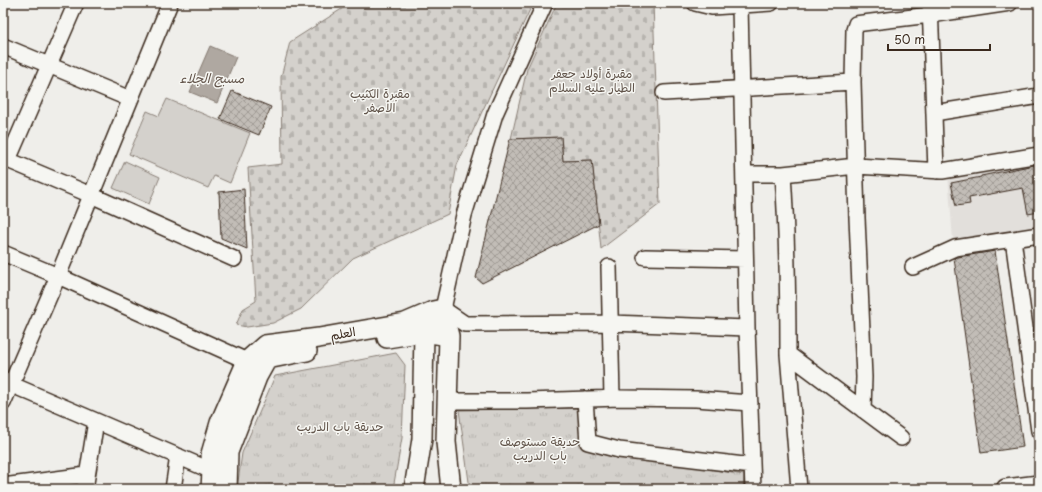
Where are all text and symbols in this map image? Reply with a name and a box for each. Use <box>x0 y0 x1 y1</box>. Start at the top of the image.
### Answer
scale bar <box>888 26 990 52</box>
text: 50 m <box>894 30 925 48</box>
park label: مقبرة أولاد جعفر الطيار عليه السلام <box>549 64 635 97</box>
water label: مسبح الجلاء <box>180 68 245 88</box>
park label: مقبرة الكثيب الأصفر <box>350 84 410 116</box>
street label: العلم <box>329 322 357 345</box>
park label: حديقة باب الدريب <box>296 417 384 435</box>
park label: حديقة مستوصف باب الدريب <box>500 432 580 464</box>

